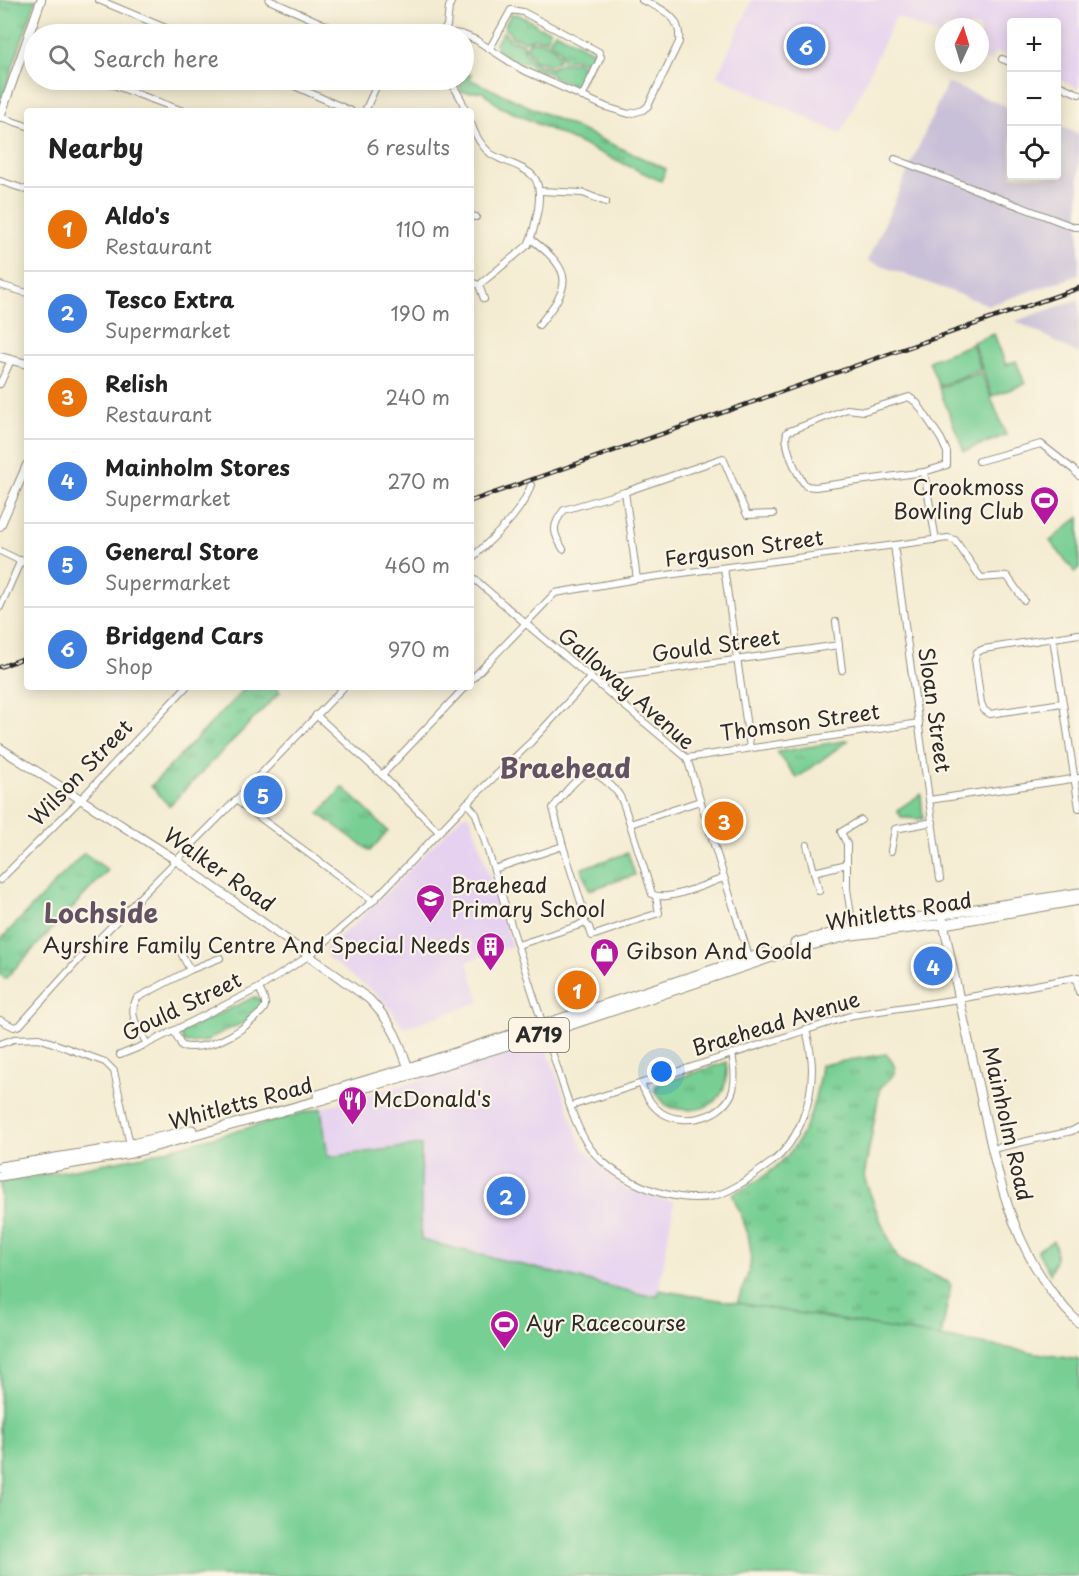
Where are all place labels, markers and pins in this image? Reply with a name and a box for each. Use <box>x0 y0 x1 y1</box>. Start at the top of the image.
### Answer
pin: 6 <box>786 24 826 68</box>
place label: Crookmoss Bowling Club <box>893 470 1024 526</box>
sports icon: Crookmoss Bowling Club <box>1029 484 1061 526</box>
pin: 5 <box>244 772 282 818</box>
pin: 3 <box>704 798 744 844</box>
place label: Braehead Primary School <box>451 868 606 924</box>
school or university icon: Braehead Primary School <box>414 882 446 924</box>
place label: Ayrshire Family Centre And Special Needs <box>43 928 470 960</box>
building icon: Ayrshire Family Centre And Special Needs <box>475 930 507 972</box>
place label: Gibson And Goold <box>626 934 812 966</box>
shop icon: Gibson And Goold <box>589 936 621 978</box>
pin: 4 <box>914 944 952 988</box>
pin: 1 <box>558 968 596 1012</box>
place label: McDonald's <box>373 1082 491 1114</box>
restaurant icon: McDonald's <box>336 1084 368 1126</box>
pin: 2 <box>486 1174 526 1218</box>
place label: Ayr Racecourse <box>526 1306 686 1338</box>
sports icon: Ayr Racecourse <box>489 1308 521 1350</box>

